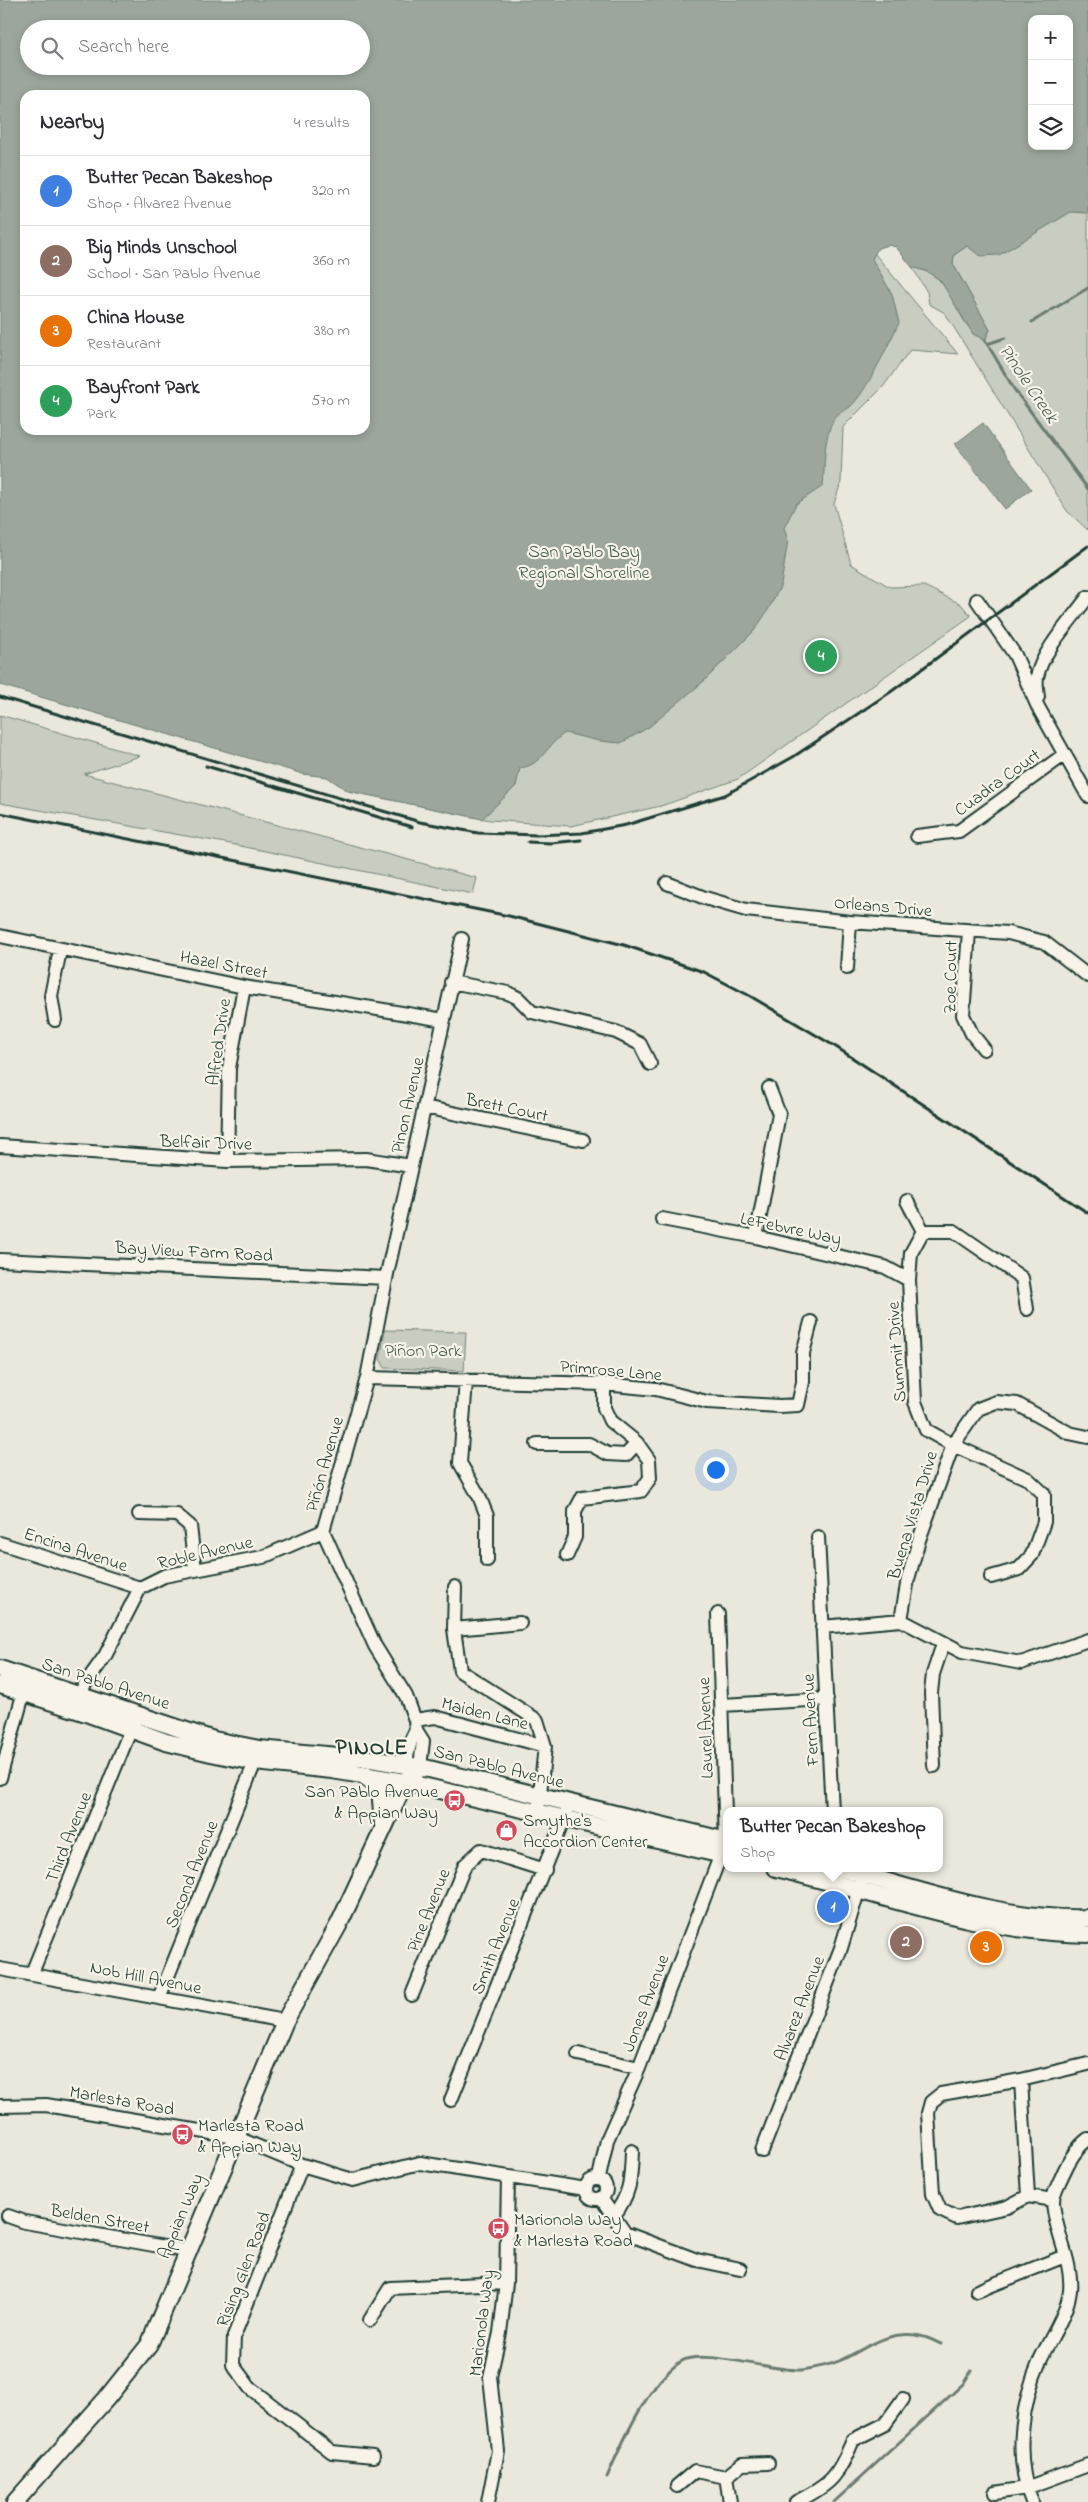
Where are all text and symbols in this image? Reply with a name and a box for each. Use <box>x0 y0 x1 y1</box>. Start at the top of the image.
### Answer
map controls <box>1028 15 1073 150</box>
button: + <box>1028 15 1073 60</box>
search box <box>20 20 370 75</box>
icon: search <box>38 34 66 62</box>
text: Search here <box>78 34 169 61</box>
button: − <box>1028 60 1073 105</box>
button: layers <box>1028 105 1073 150</box>
text: Nearby <box>40 108 104 138</box>
text: 4 results <box>294 111 350 135</box>
text: Butter Pecan Bakeshop <box>87 165 273 192</box>
text: 1 <box>53 179 59 203</box>
text: 320 m <box>312 179 350 203</box>
text: Shop · Alvarez Avenue <box>87 192 231 216</box>
text: Big Minds Unschool <box>87 235 237 262</box>
text: 2 <box>52 249 60 273</box>
text: 360 m <box>313 249 350 273</box>
text: School · San Pablo Avenue <box>87 262 261 286</box>
text: China House <box>87 305 184 332</box>
text: 3 <box>53 319 59 343</box>
text: 380 m <box>314 319 350 343</box>
text: Restaurant <box>87 332 161 356</box>
water label: Pinole Creek <box>992 340 1065 430</box>
text: Bayfront Park <box>87 375 199 402</box>
text: 4 <box>53 389 59 413</box>
text: 570 m <box>311 389 350 413</box>
text: Park <box>87 402 116 426</box>
park label: San Pablo Bay Regional Shoreline <box>518 540 651 588</box>
pin: 4 <box>805 637 837 675</box>
street label: Cuadra Court <box>950 743 1047 824</box>
street label: Orleans Drive <box>833 891 934 925</box>
street label: Zoe Court <box>938 940 966 1014</box>
street label: Hazel Street <box>178 945 270 987</box>
street label: Alfred Drive <box>201 996 239 1088</box>
street label: Pinon Avenue <box>385 1054 433 1156</box>
street label: Brett Court <box>462 1087 550 1130</box>
street label: Belfair Drive <box>158 1129 253 1159</box>
street label: LeFebvre Way <box>738 1207 844 1253</box>
street label: Bay View Farm Road <box>113 1236 273 1270</box>
street label: Summit Drive <box>881 1300 914 1403</box>
park label: Piñon Park <box>385 1339 461 1365</box>
street label: Primrose Lane <box>559 1355 664 1389</box>
street label: Piñón Avenue <box>300 1413 352 1515</box>
street label: Buena Vista Drive <box>882 1447 946 1584</box>
your location <box>703 1457 729 1483</box>
street label: Encina Avenue <box>20 1522 132 1580</box>
street label: Roble Avenue <box>155 1530 257 1578</box>
street label: San Pablo Avenue <box>38 1652 174 1718</box>
street label: Fern Avenue <box>797 1672 827 1768</box>
street label: Laurel Avenue <box>692 1676 722 1779</box>
street label: Maiden Lane <box>438 1692 532 1739</box>
district label: PINOLE <box>335 1733 409 1765</box>
street label: San Pablo Avenue <box>431 1739 567 1797</box>
place label: San Pablo Avenue & Appian Way <box>305 1780 439 1827</box>
street label: Third Avenue <box>40 1787 100 1887</box>
bus stop icon: San Pablo Avenue & Appian Way <box>442 1789 466 1813</box>
popup <box>723 1807 943 1872</box>
place label: Smythe's Accordion Center <box>523 1809 648 1856</box>
text: Butter Pecan Bakeshop <box>740 1814 926 1841</box>
street label: Second Avenue <box>159 1816 227 1933</box>
shop icon: Smythe's Accordion Center <box>495 1818 519 1842</box>
text: Shop <box>740 1841 775 1865</box>
street label: Pine Avenue <box>401 1864 459 1956</box>
pin: 1 <box>817 1888 849 1926</box>
street label: Smith Avenue <box>466 1894 528 1999</box>
pin: 2 <box>890 1923 922 1961</box>
pin: 3 <box>970 1928 1002 1966</box>
street label: Jones Avenue <box>616 1950 678 2056</box>
street label: Alvarez Avenue <box>769 1952 833 2065</box>
street label: Nob Hill Avenue <box>88 1955 204 2003</box>
street label: Marlesta Road <box>67 2080 176 2124</box>
place label: Marlesta Road & Appian Way <box>198 2114 304 2161</box>
bus stop icon: Marlesta Road & Appian Way <box>170 2123 194 2147</box>
street label: Appian Way <box>152 2170 212 2264</box>
street label: Belden Street <box>47 2198 151 2241</box>
street label: Rising Glen Road <box>211 2208 280 2332</box>
place label: Marionola Way & Marlesta Road <box>514 2208 633 2255</box>
bus stop icon: Marionola Way & Marlesta Road <box>486 2217 510 2241</box>
street label: Marionola Way <box>464 2268 502 2378</box>

